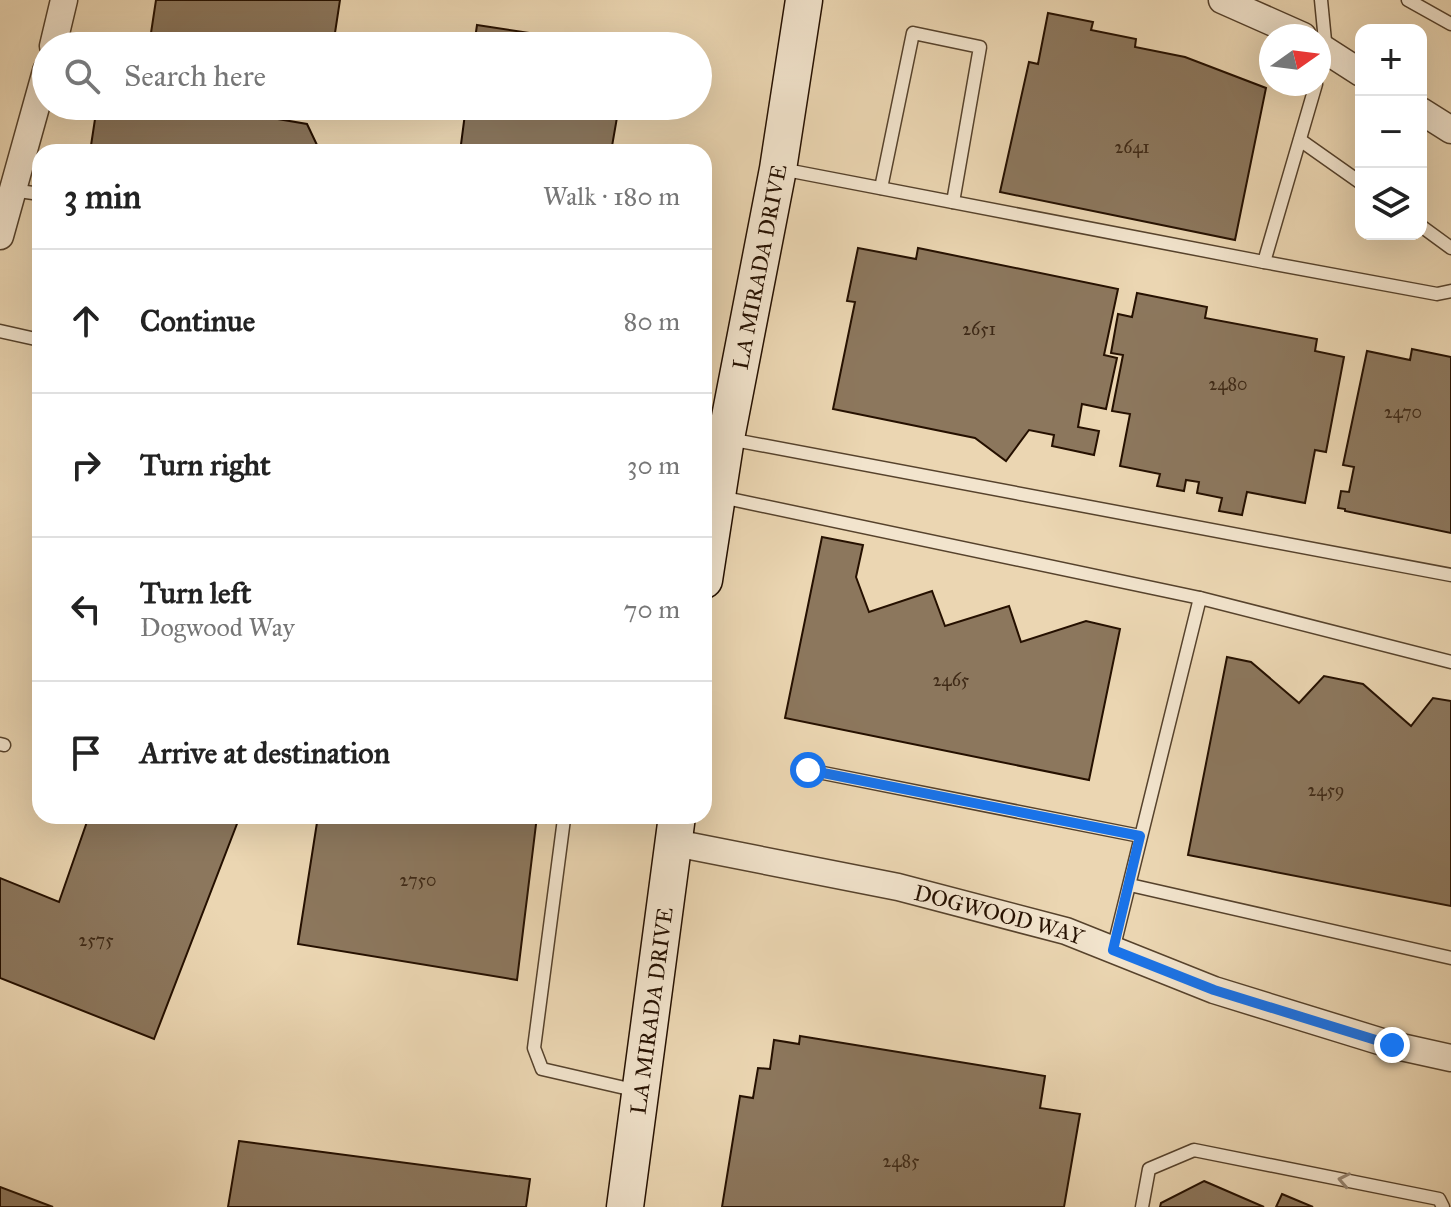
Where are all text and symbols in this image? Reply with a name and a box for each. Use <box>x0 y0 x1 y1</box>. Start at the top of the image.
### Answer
north arrow <box>1259 24 1331 96</box>
map controls <box>1355 24 1427 240</box>
button: + <box>1355 24 1427 96</box>
search box <box>32 32 712 120</box>
icon: search <box>60 54 104 98</box>
text: Search here <box>124 58 266 94</box>
button: − <box>1355 96 1427 168</box>
house number: 2641 <box>1114 136 1150 158</box>
street label: LA MIRADA DRIVE <box>726 162 792 372</box>
button: layers <box>1355 168 1427 240</box>
text: 3 min <box>64 176 141 217</box>
text: Walk · 180 m <box>543 180 680 212</box>
icon: ahead <box>64 299 108 343</box>
text: Continue <box>140 303 255 339</box>
text: 80 m <box>624 305 680 337</box>
house number: 2651 <box>962 318 996 340</box>
house number: 2480 <box>1209 373 1247 395</box>
house number: 2470 <box>1384 401 1422 423</box>
icon: right <box>64 443 108 487</box>
text: Turn right <box>140 447 271 483</box>
text: 30 m <box>627 449 680 481</box>
text: Turn left <box>140 575 251 611</box>
icon: left <box>64 587 108 631</box>
text: 70 m <box>624 593 680 625</box>
text: Dogwood Way <box>140 611 295 643</box>
house number: 2465 <box>933 669 970 691</box>
icon: arrive <box>64 731 108 775</box>
text: Arrive at destination <box>140 735 390 771</box>
route start <box>790 752 826 788</box>
house number: 2459 <box>1308 779 1344 801</box>
house number: 2750 <box>400 869 436 891</box>
street label: DOGWOOD WAY <box>911 878 1089 951</box>
street label: LA MIRADA DRIVE <box>624 905 678 1116</box>
house number: 2575 <box>78 929 114 951</box>
route end <box>1374 1027 1410 1063</box>
house number: 2485 <box>883 1150 920 1172</box>
one-way arrow <box>1337 1172 1351 1189</box>

